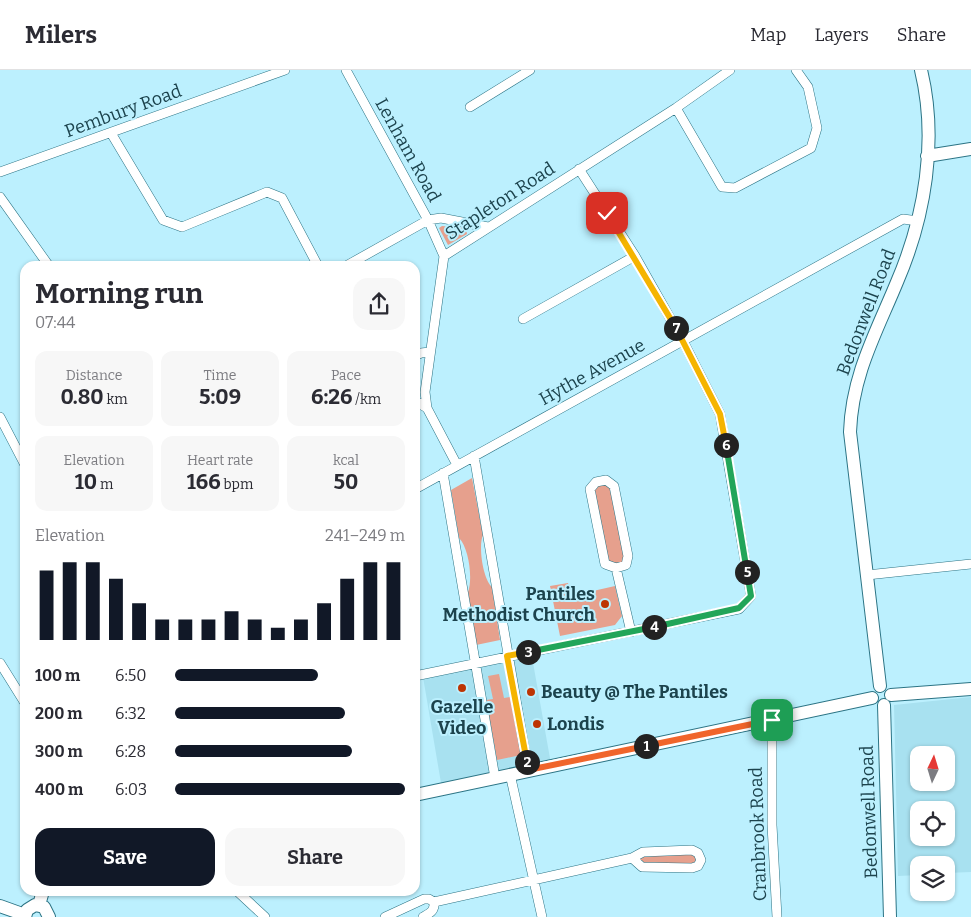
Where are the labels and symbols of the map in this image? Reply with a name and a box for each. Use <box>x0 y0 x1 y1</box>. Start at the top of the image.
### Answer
street label: Pembury Road <box>62 80 185 142</box>
street label: Lenham Road <box>370 94 446 206</box>
street label: Stapleton Road <box>441 157 559 245</box>
pin <box>586 192 628 234</box>
street label: Bedonwell Road <box>832 245 900 378</box>
pin: 7 <box>664 316 688 340</box>
street label: Hythe Avenue <box>535 334 649 410</box>
pin: 6 <box>714 432 738 458</box>
pin: 5 <box>734 560 760 584</box>
place label: Pantiles Methodist Church <box>442 583 596 626</box>
marker: Pantiles Methodist Church <box>599 598 611 610</box>
pin: 4 <box>642 614 666 640</box>
pin: 3 <box>516 640 540 664</box>
place label: Beauty @ The Pantiles <box>541 681 728 703</box>
marker: Gazelle Video <box>456 682 468 694</box>
marker: Beauty @ The Pantiles <box>525 686 537 698</box>
place label: Gazelle Video <box>431 696 494 739</box>
pin <box>751 699 793 741</box>
place label: Londis <box>547 713 604 735</box>
marker: Londis <box>531 718 543 730</box>
pin: 1 <box>634 734 658 758</box>
street label: Bedonwell Road <box>856 745 882 879</box>
north arrow <box>910 746 955 791</box>
pin: 2 <box>514 750 540 774</box>
street label: Cranbrook Road <box>745 766 771 902</box>

